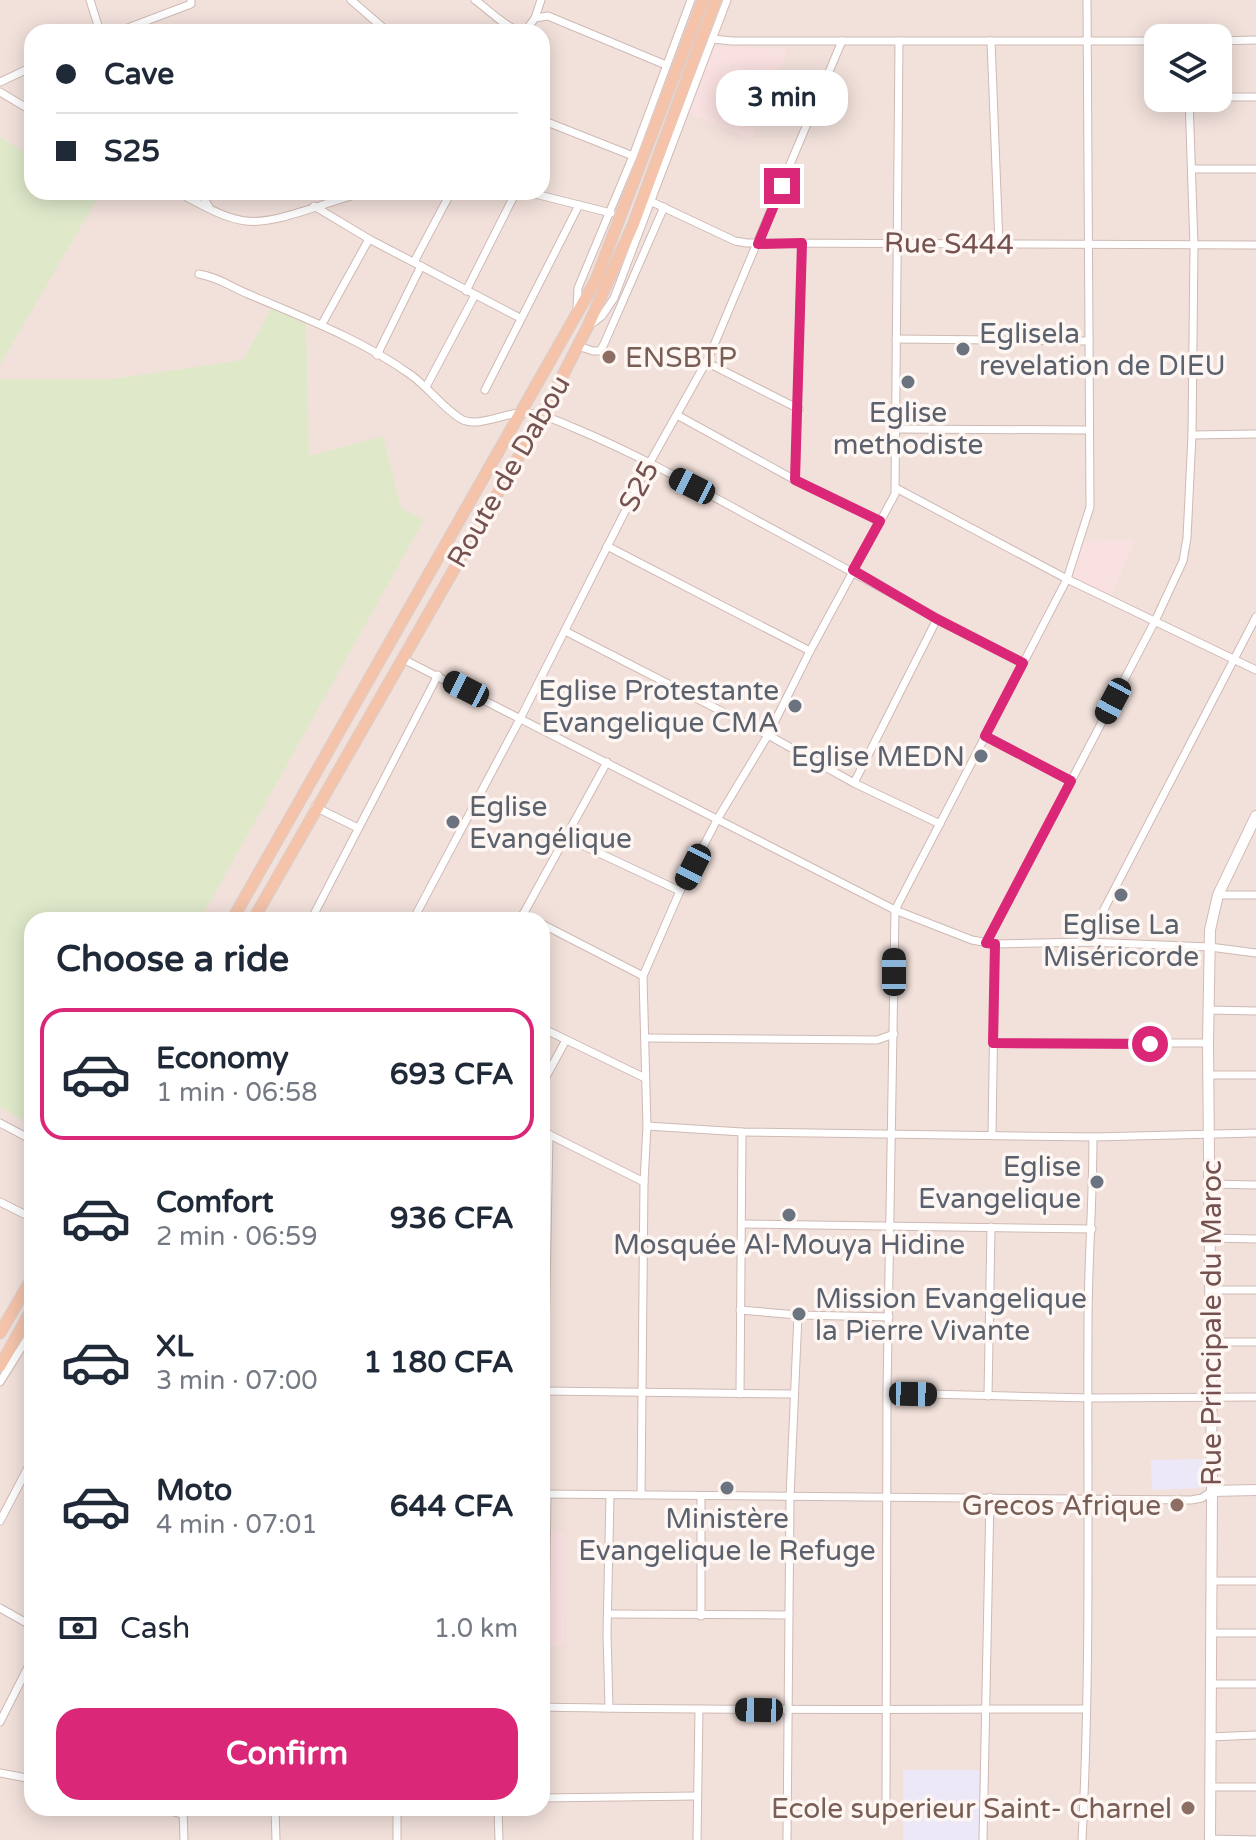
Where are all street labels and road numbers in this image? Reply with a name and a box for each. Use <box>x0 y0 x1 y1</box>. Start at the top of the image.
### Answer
street label: Rue S444 <box>884 226 1014 262</box>
street label: Route de Dabou <box>440 369 578 574</box>
street label: S25 <box>612 455 666 518</box>
street label: Rue Principale du Maroc <box>1195 1160 1229 1486</box>

